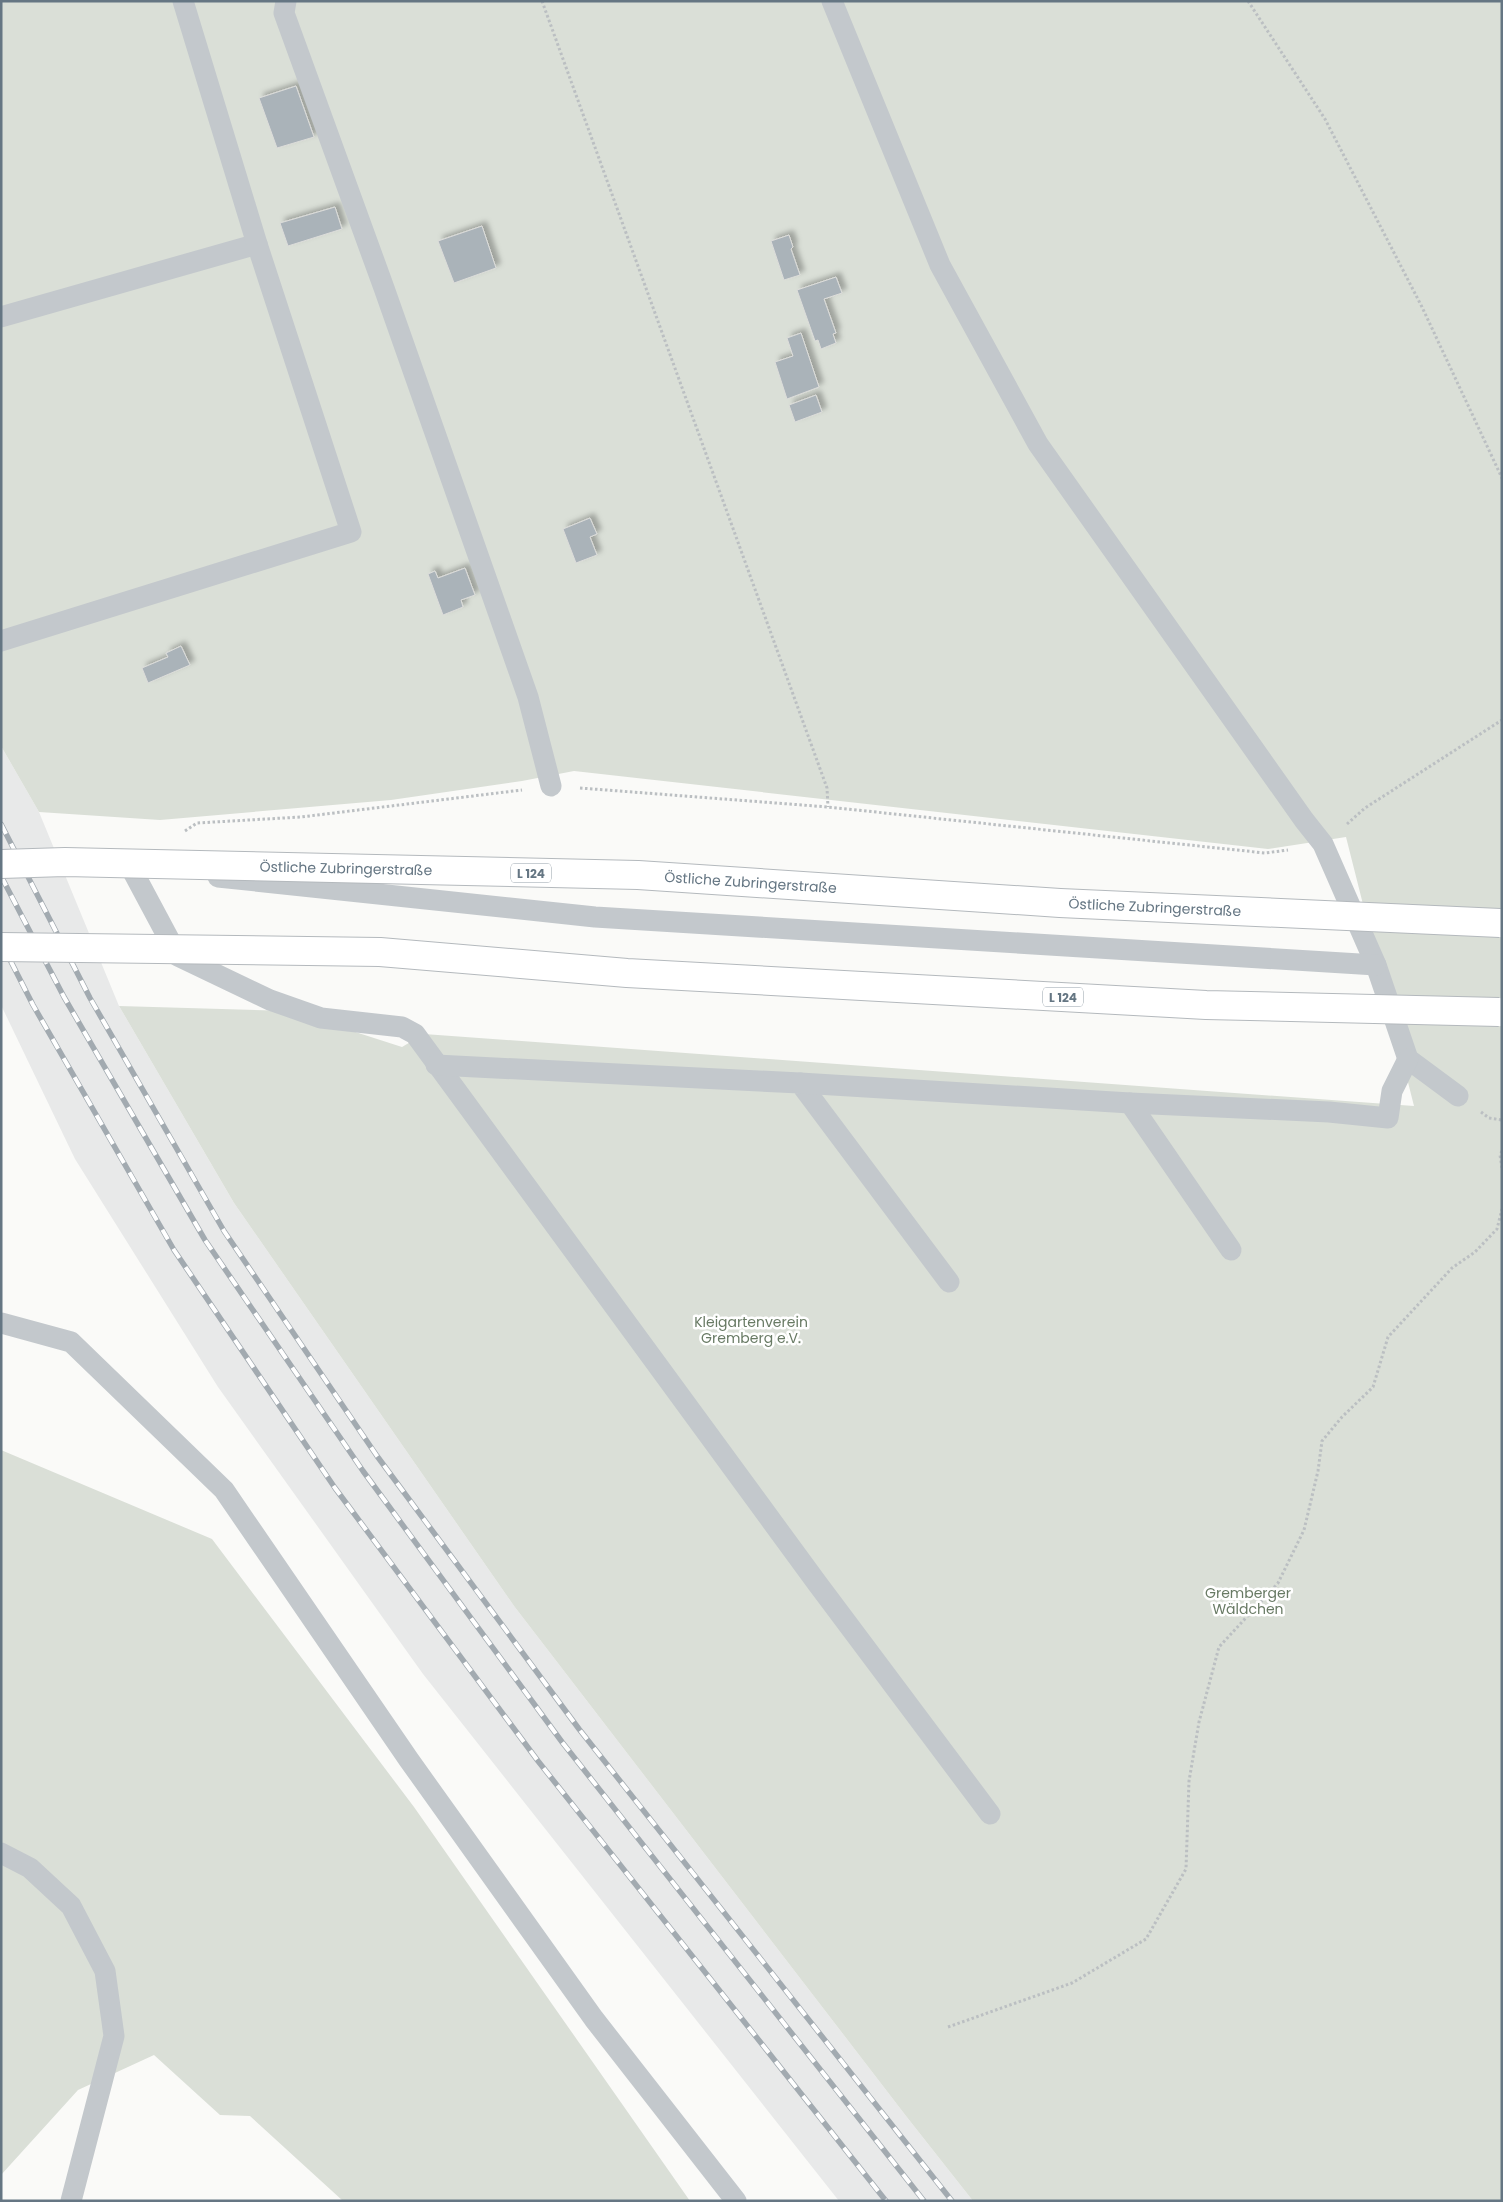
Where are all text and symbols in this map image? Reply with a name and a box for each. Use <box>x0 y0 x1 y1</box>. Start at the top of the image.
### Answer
street label: Östliche Zubringerstraße <box>259 856 433 880</box>
road number: L 124 <box>511 864 551 882</box>
street label: Östliche Zubringerstraße <box>664 867 838 898</box>
street label: Östliche Zubringerstraße <box>1068 893 1242 921</box>
road number: L 124 <box>1043 988 1083 1006</box>
park label: Kleigartenverein Gremberg e.V. <box>694 1312 808 1348</box>
park label: Gremberger Wäldchen <box>1205 1583 1291 1619</box>

